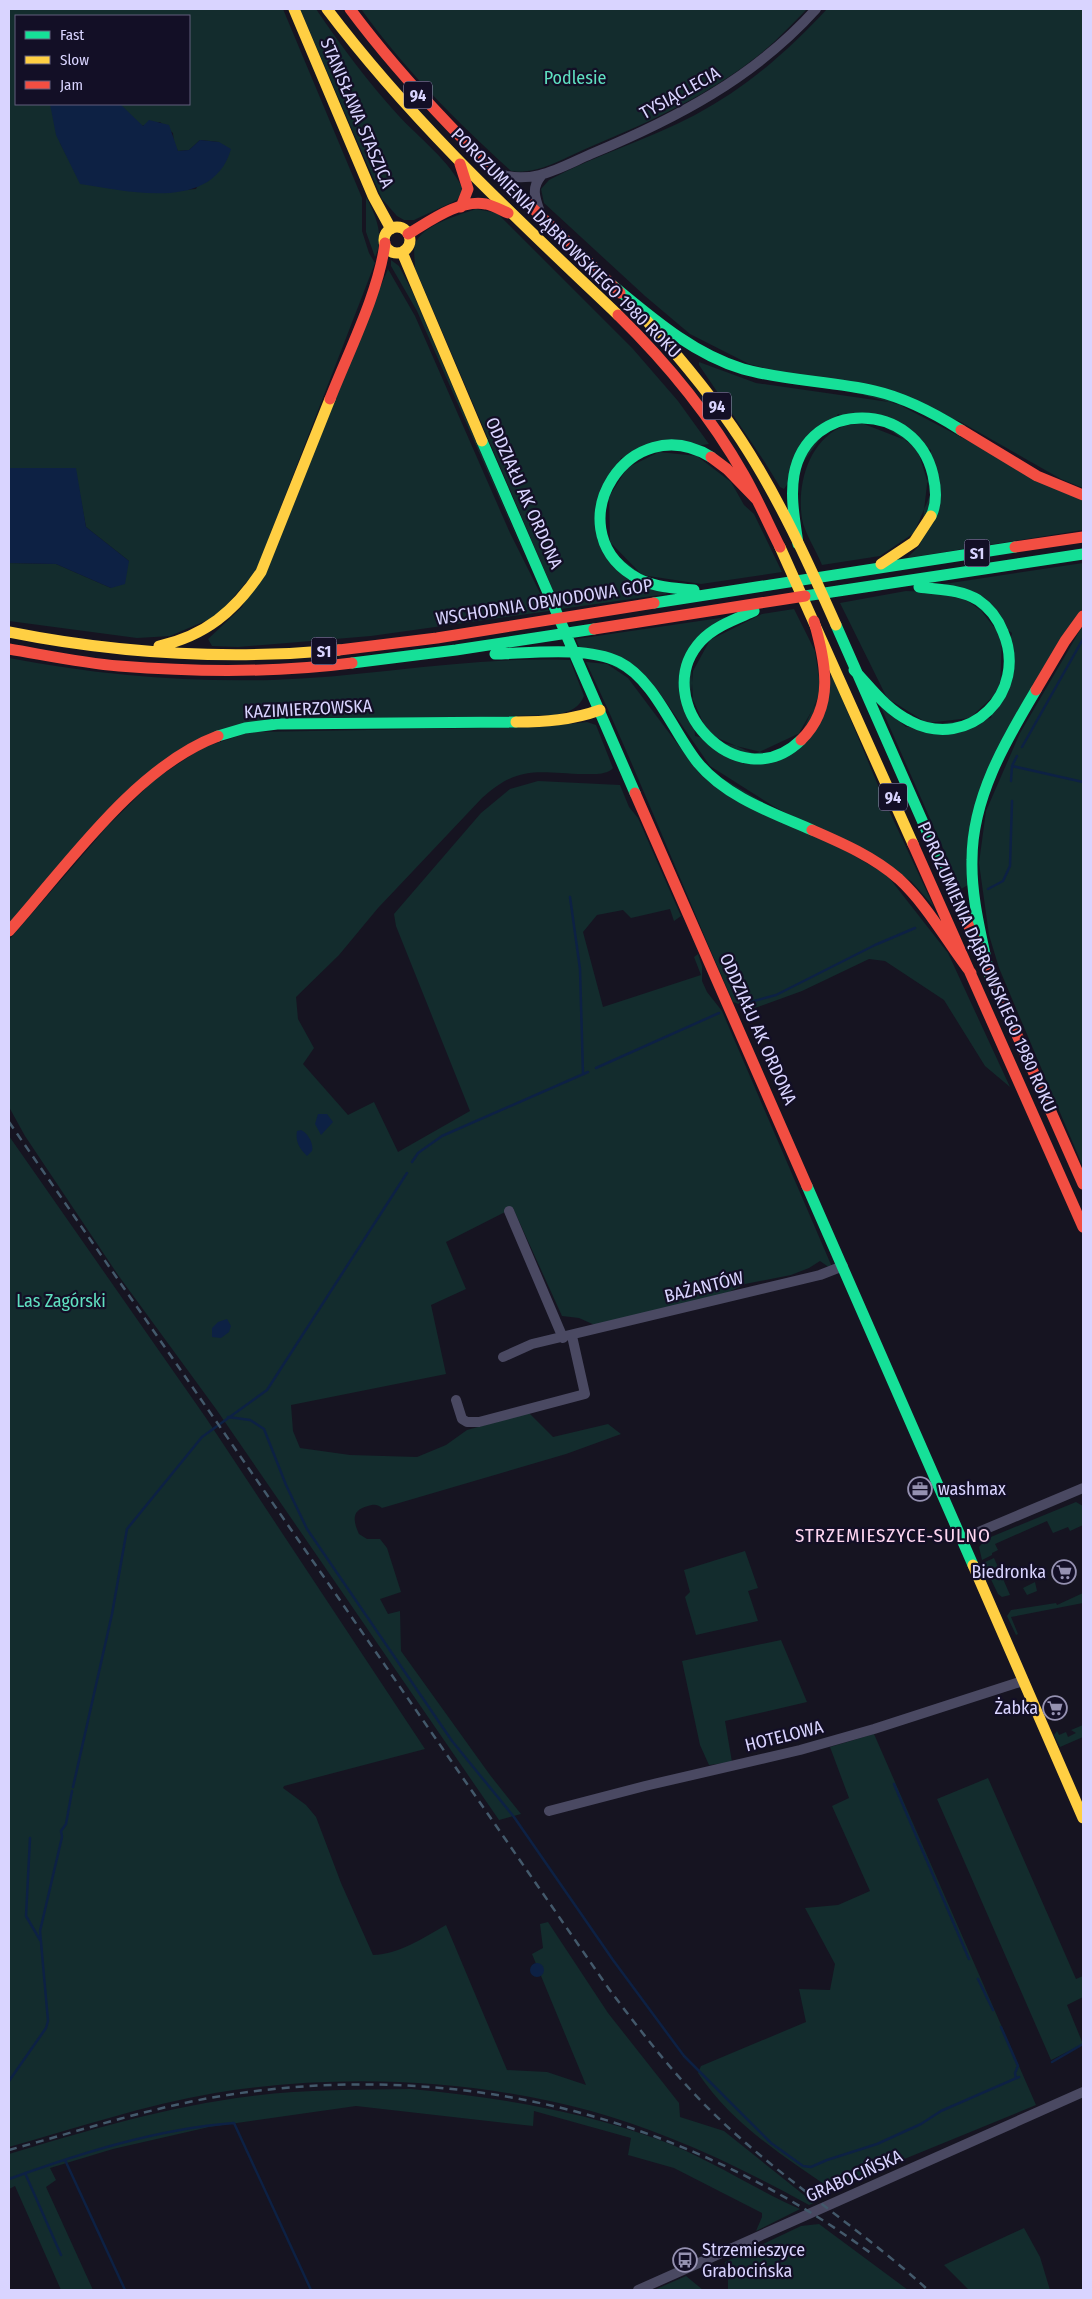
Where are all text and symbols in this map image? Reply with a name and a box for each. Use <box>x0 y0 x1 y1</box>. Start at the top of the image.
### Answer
legend <box>15 15 190 105</box>
text: Fast <box>60 26 84 44</box>
street label: STANISŁAWA STASZICA <box>315 35 399 192</box>
text: Slow <box>60 51 89 69</box>
street label: TYSIĄCLECIA <box>636 62 725 124</box>
park label: Podlesie <box>544 67 606 89</box>
text: Jam <box>60 76 83 94</box>
road number: 94 <box>404 82 432 108</box>
street label: POROZUMIENIA DĄBROWSKIEGO 1980 ROKU <box>447 124 685 362</box>
road number: 94 <box>703 392 731 420</box>
street label: ODDZIAŁU AK ORDONA <box>481 414 568 573</box>
road number: S1 <box>964 540 990 566</box>
street label: WSCHODNIA OBWODOWA GOP <box>434 574 654 630</box>
road number: S1 <box>312 637 336 664</box>
street label: KAZIMIERZOWSKA <box>243 695 373 723</box>
road number: 94 <box>879 784 907 810</box>
street label: POROZUMIENIA DĄBROWSKIEGO 1980 ROKU <box>913 818 1061 1116</box>
street label: ODDZIAŁU AK ORDONA <box>715 950 802 1109</box>
street label: BAŻANTÓW <box>662 1266 746 1307</box>
park label: Las Zagórski <box>16 1290 106 1312</box>
office icon: washmax <box>907 1476 933 1502</box>
place label: washmax <box>938 1478 1006 1500</box>
district label: STRZEMIESZYCE-SULNO <box>795 1524 991 1547</box>
supermarket icon: Biedronka <box>1051 1559 1077 1585</box>
place label: Biedronka <box>971 1561 1046 1583</box>
supermarket icon: Żabka <box>1042 1695 1068 1721</box>
place label: Żabka <box>994 1697 1038 1719</box>
street label: HOTELOWA <box>743 1716 826 1756</box>
street label: GRABOCIŃSKA <box>802 2144 906 2207</box>
place label: Strzemieszyce Grabocińska <box>702 2239 805 2282</box>
bus stop icon: Strzemieszyce Grabocińska <box>672 2247 698 2273</box>

